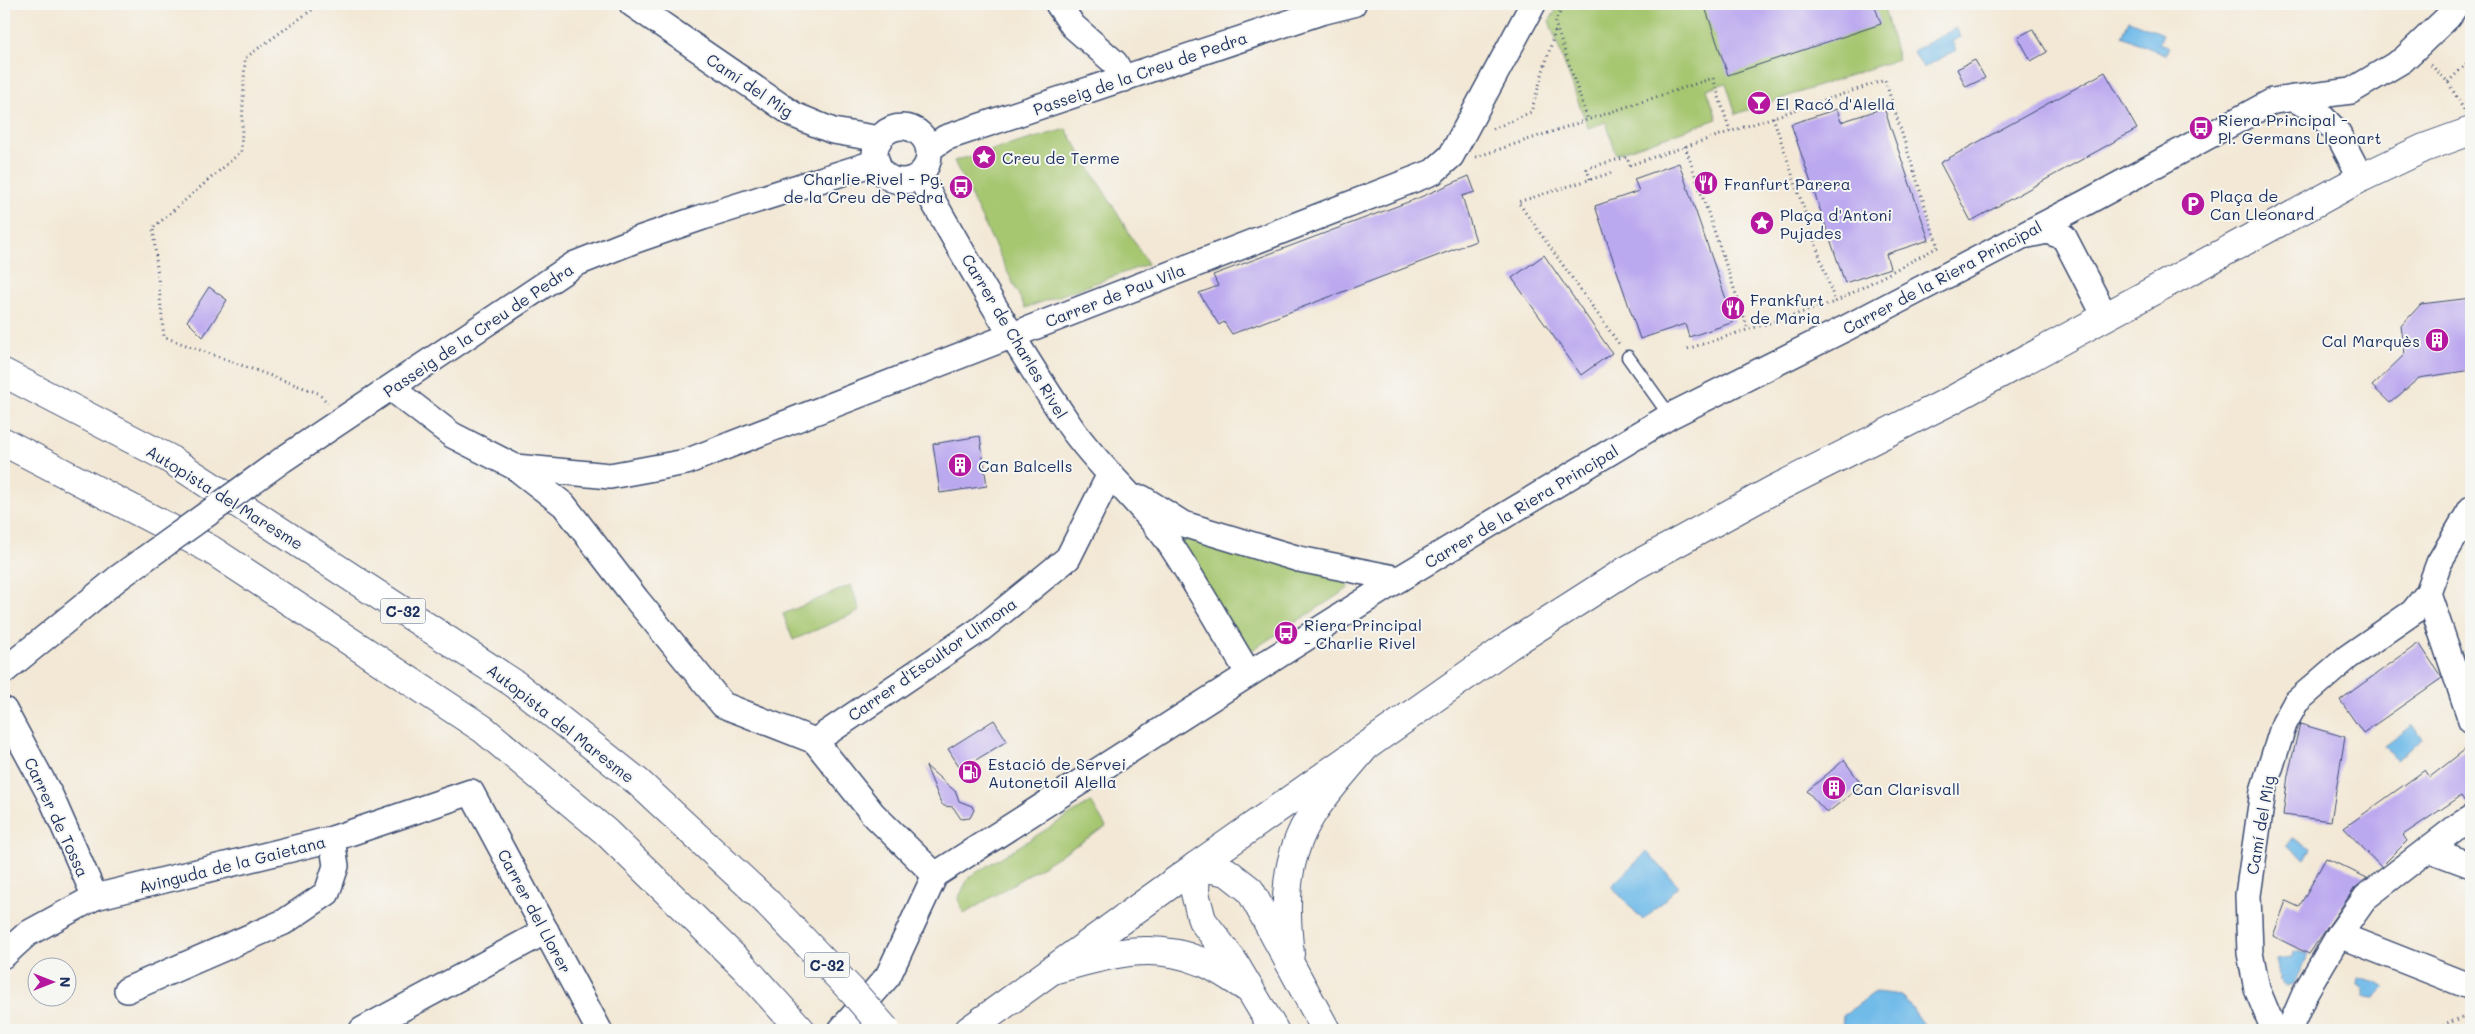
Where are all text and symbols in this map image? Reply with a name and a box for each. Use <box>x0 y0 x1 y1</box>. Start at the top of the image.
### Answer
street label: Passeig de la Creu de Pedra <box>1030 26 1250 120</box>
street label: Camí del Mig <box>703 48 797 122</box>
bar icon: El Racó d'Alella <box>1746 90 1772 116</box>
place label: El Racó d'Alella <box>1776 93 1895 114</box>
place label: Riera Principal - Pl. Germans Lleonart <box>2218 109 2382 148</box>
bus stop icon: Riera Principal - Pl. Germans Lleonart <box>2188 115 2214 141</box>
place icon: Creu de Terme <box>971 144 997 170</box>
place label: Creu de Terme <box>1002 147 1120 168</box>
place label: Charlie Rivel - Pg. de la Creu de Pedra <box>784 168 944 207</box>
restaurant icon: Franfurt Parera <box>1693 170 1719 196</box>
place label: Franfurt Parera <box>1724 173 1851 194</box>
bus stop icon: Charlie Rivel - Pg. de la Creu de Pedra <box>948 174 974 200</box>
place label: Plaça de Can Lleonard <box>2210 185 2314 224</box>
parking icon: Plaça de Can Lleonard <box>2180 191 2206 217</box>
place label: Plaça d'Antoni Pujades <box>1780 204 1892 243</box>
place icon: Plaça d'Antoni Pujades <box>1749 210 1775 236</box>
street label: Carrer de la Riera Principal <box>1839 215 2045 339</box>
street label: Carrer de Charles Rivel <box>957 250 1073 422</box>
street label: Passeig de la Creu de Pedra <box>379 258 577 402</box>
street label: Carrer de Pau Vila <box>1042 259 1188 331</box>
place label: Frankfurt de Maria <box>1750 289 1824 328</box>
restaurant icon: Frankfurt de Maria <box>1720 295 1746 321</box>
building icon: Cal Marquès <box>2424 327 2450 353</box>
place label: Cal Marquès <box>2322 330 2420 351</box>
street label: Autopista del Maresme <box>143 440 307 554</box>
street label: Carrer de la Riera Principal <box>1420 440 1622 572</box>
building icon: Can Balcells <box>947 452 973 478</box>
place label: Can Balcells <box>978 455 1072 476</box>
street label: Carrer d'Escultor Llimona <box>843 593 1021 725</box>
road number: C-32 <box>380 598 426 624</box>
place label: Riera Principal - Charlie Rivel <box>1304 614 1422 653</box>
bus stop icon: Riera Principal - Charlie Rivel <box>1273 620 1299 646</box>
street label: Autopista del Maresme <box>483 659 639 787</box>
place label: Estació de Servei Autonetoil Alella <box>988 753 1126 792</box>
street label: Carrer de Tossa <box>20 754 94 880</box>
fuel station icon: Estació de Servei Autonetoil Alella <box>957 759 983 785</box>
street label: Camí del Mig <box>2241 774 2279 876</box>
building icon: Can Clarisvall <box>1821 775 1847 801</box>
place label: Can Clarisvall <box>1852 778 1960 799</box>
street label: Avinguda de la Gaietana <box>136 831 328 897</box>
street label: Carrer del Llorer <box>493 845 577 977</box>
road number: C-32 <box>804 952 850 978</box>
north arrow <box>28 956 78 1006</box>
text: N <box>56 977 75 987</box>

